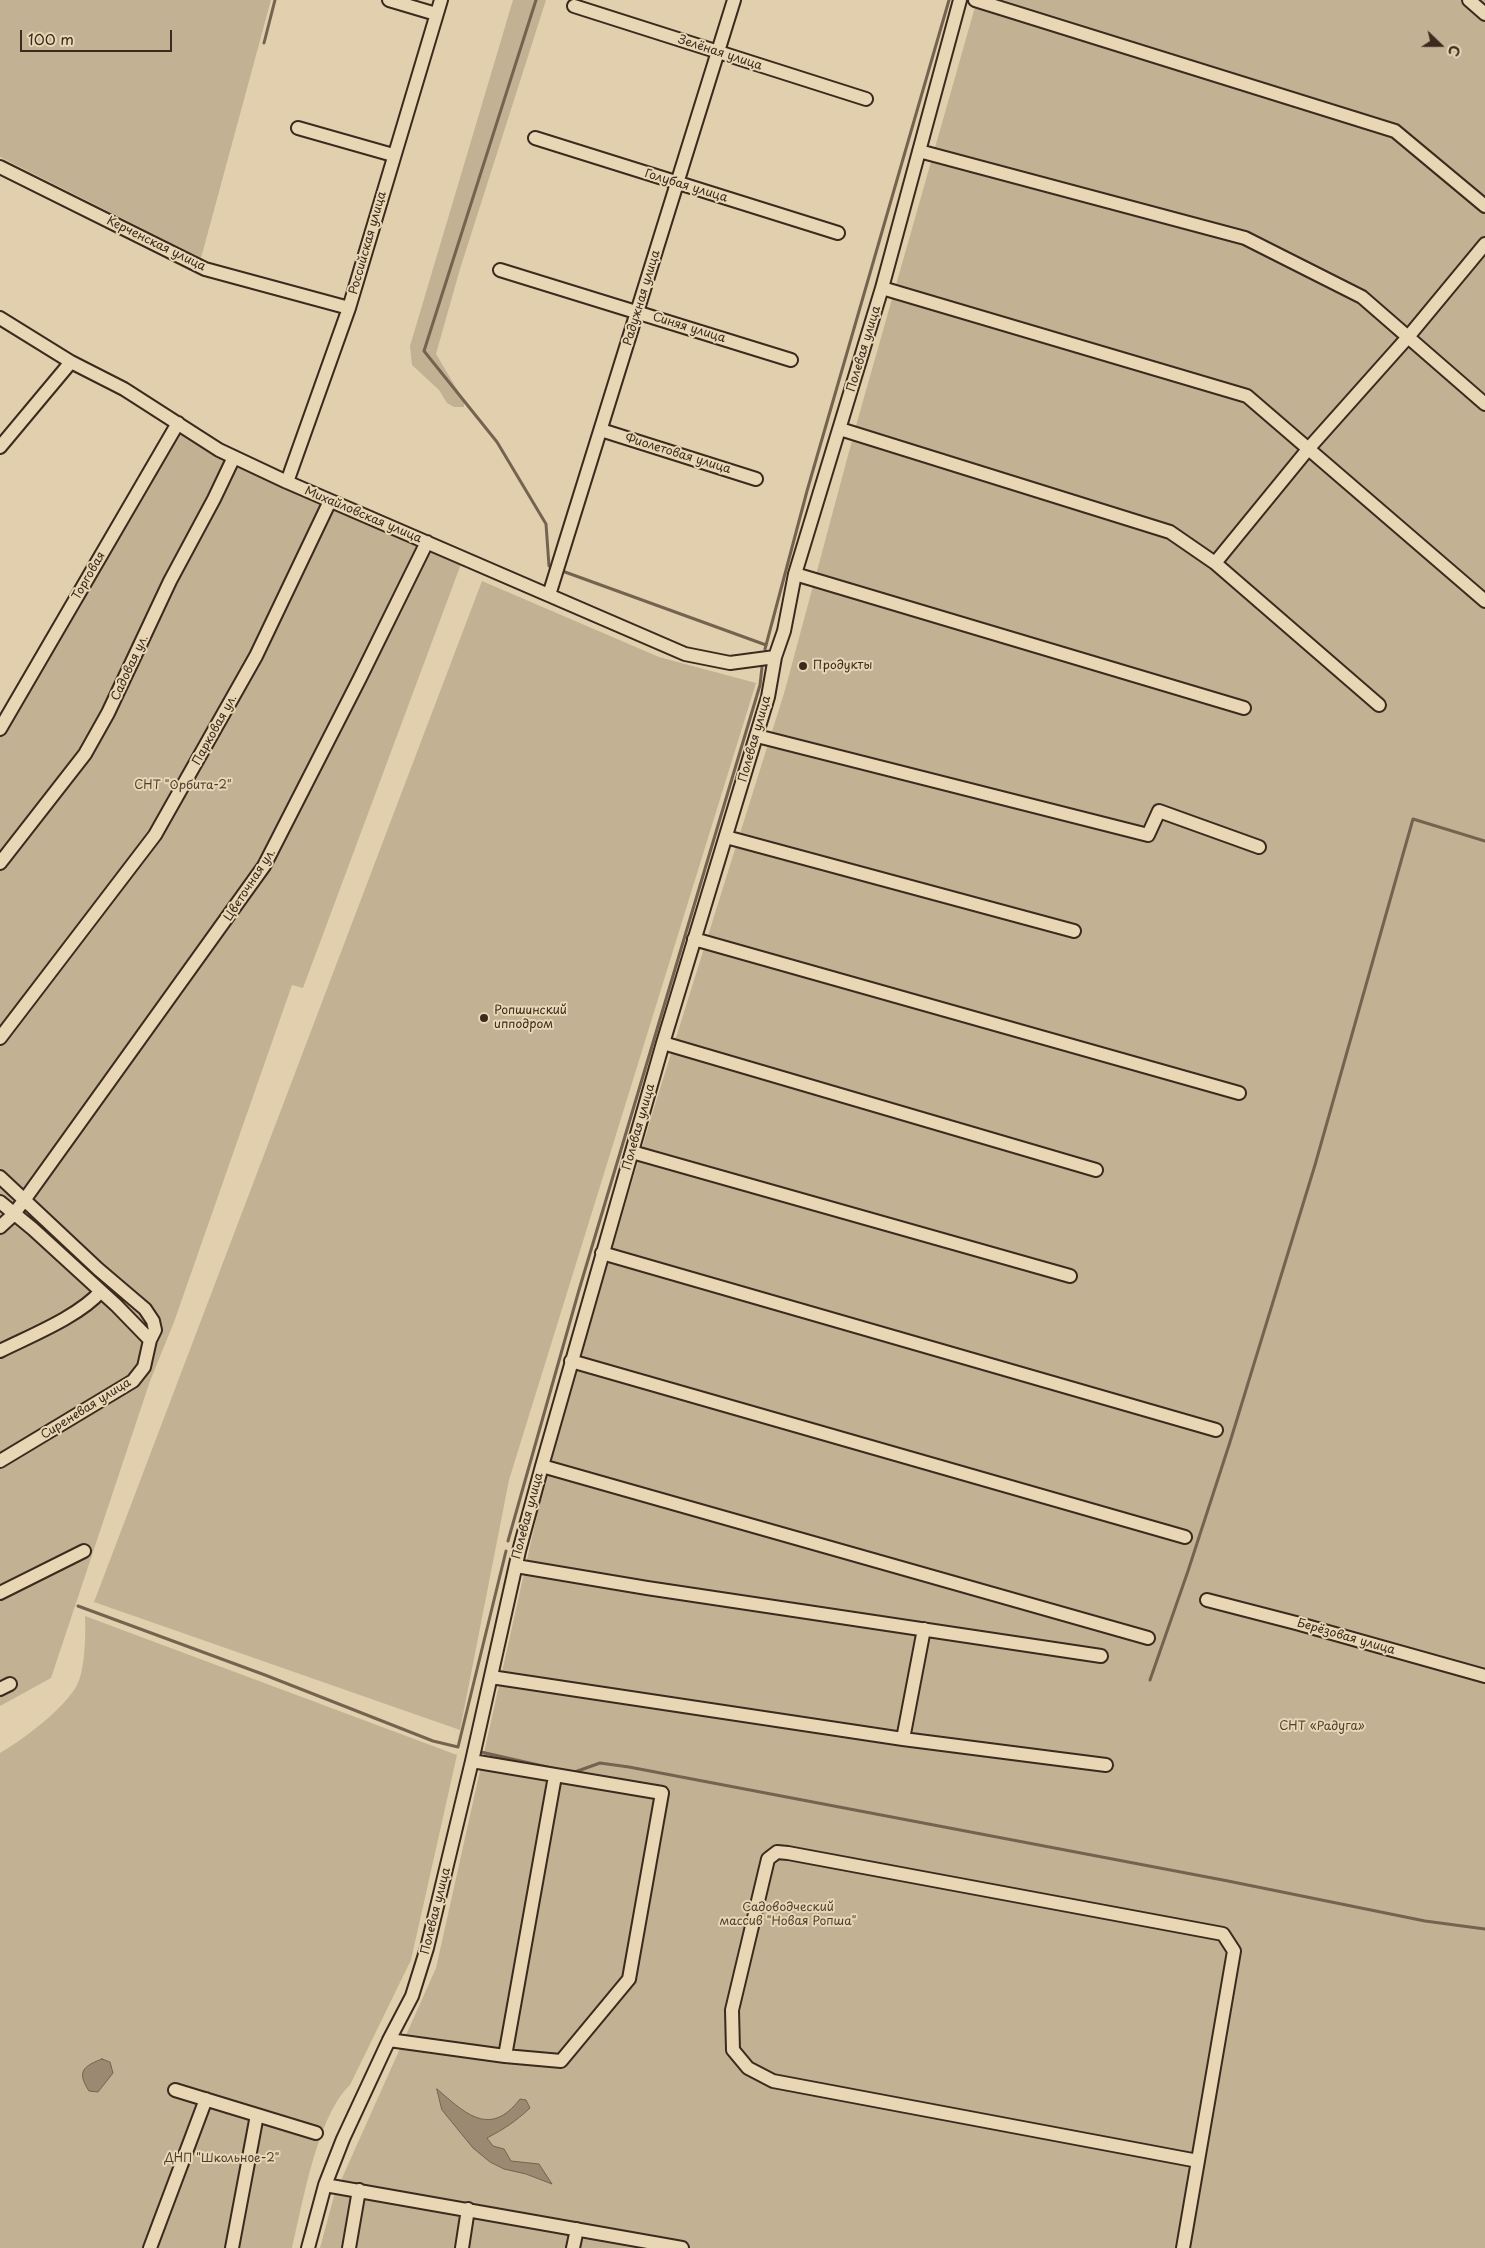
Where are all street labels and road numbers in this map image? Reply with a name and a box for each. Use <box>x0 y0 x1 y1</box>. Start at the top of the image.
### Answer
street label: Зелёная улица <box>676 33 764 73</box>
street label: Голубая улица <box>643 167 729 205</box>
street label: Российская улица <box>346 190 390 296</box>
street label: Керченская улица <box>104 214 208 274</box>
street label: Радужная улица <box>621 249 663 347</box>
street label: Полевая улица <box>844 304 884 394</box>
street label: Синяя улица <box>651 310 727 346</box>
street label: Фиолетовая улица <box>623 431 733 477</box>
street label: Михайловская улица <box>302 484 424 546</box>
street label: Торговая <box>69 549 109 603</box>
street label: Садовая ул. <box>108 633 152 703</box>
street label: Парковая ул. <box>190 692 240 768</box>
street label: Полевая улица <box>736 694 774 784</box>
street label: Цветочная ул. <box>221 846 279 924</box>
street label: Полевая улица <box>620 1082 658 1172</box>
street label: Сиреневая улица <box>38 1375 134 1443</box>
street label: Полевая улица <box>510 1471 546 1561</box>
street label: Берёзовая улица <box>1295 1616 1397 1658</box>
street label: Полевая улица <box>418 1866 454 1956</box>

